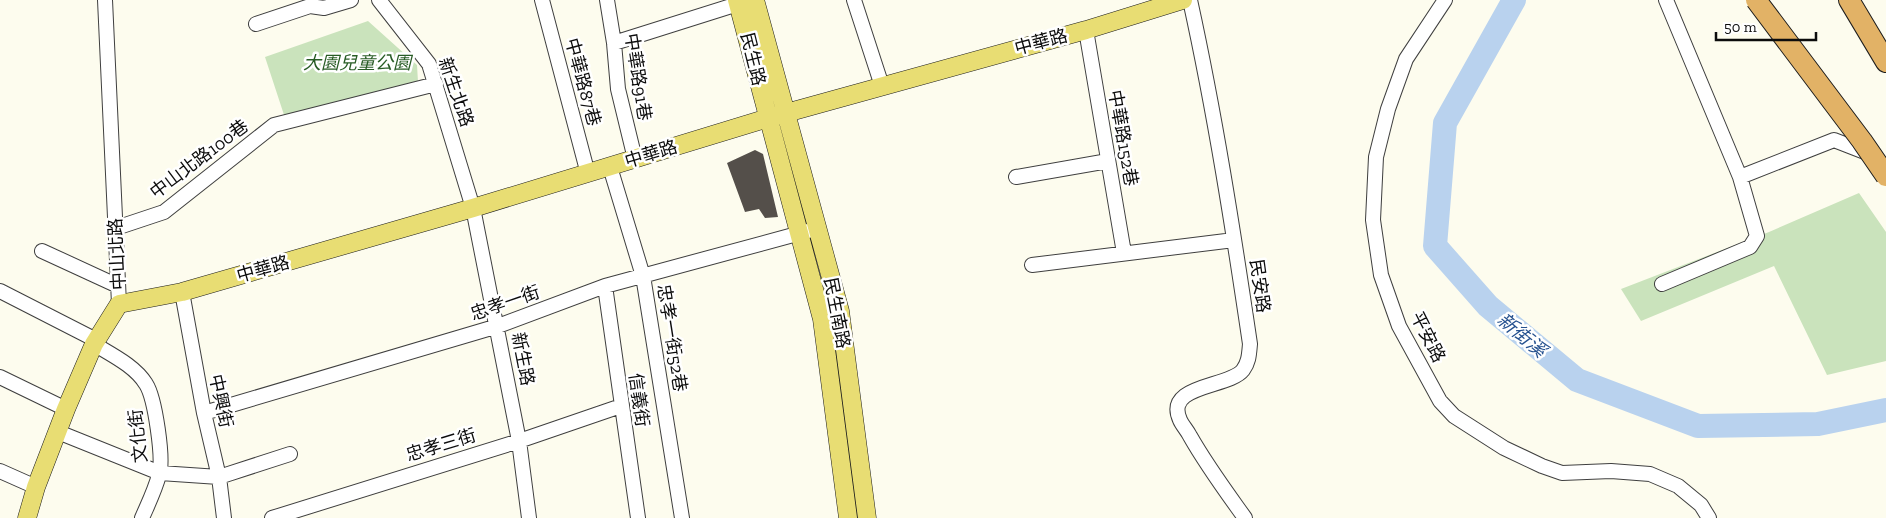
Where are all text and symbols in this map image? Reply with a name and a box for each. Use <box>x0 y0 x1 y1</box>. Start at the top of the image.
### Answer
scale bar <box>1716 10 1816 42</box>
text: 50 m <box>1724 18 1757 36</box>
street label: 中華路 <box>1012 24 1070 60</box>
street label: 民生路 <box>736 30 770 88</box>
street label: 中華路91巷 <box>620 32 656 122</box>
street label: 中華路87巷 <box>561 36 605 128</box>
park label: 大園兒童公園 <box>303 52 414 74</box>
street label: 新生北路 <box>434 54 478 130</box>
street label: 中華路152巷 <box>1104 88 1142 188</box>
street label: 中山北路100巷 <box>145 115 253 203</box>
street label: 中華路 <box>622 136 680 172</box>
street label: 中山北路 <box>104 217 130 291</box>
street label: 中華路 <box>234 251 292 287</box>
street label: 民安路 <box>1245 258 1275 314</box>
street label: 民生南路 <box>819 276 855 350</box>
street label: 忠孝一街 <box>467 281 543 325</box>
street label: 忠孝一街52巷 <box>653 283 691 393</box>
street label: 平安路 <box>1406 308 1450 366</box>
water label: 新街溪 <box>1493 308 1554 364</box>
street label: 新生路 <box>507 330 539 388</box>
street label: 中興街 <box>205 372 237 430</box>
street label: 信義街 <box>624 372 654 428</box>
street label: 文化街 <box>124 408 152 464</box>
street label: 忠孝三街 <box>403 424 479 466</box>

